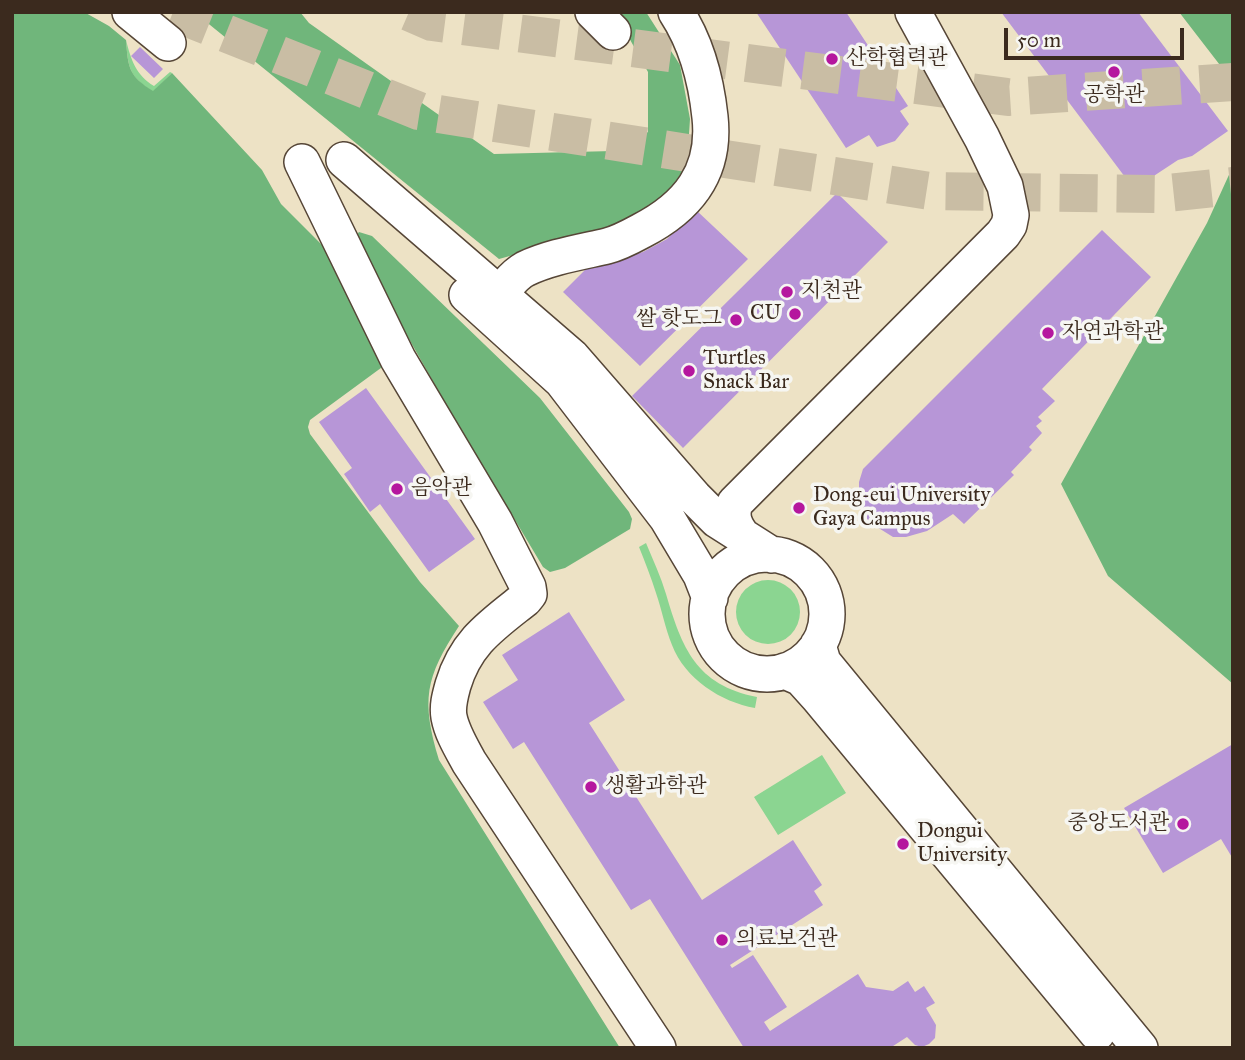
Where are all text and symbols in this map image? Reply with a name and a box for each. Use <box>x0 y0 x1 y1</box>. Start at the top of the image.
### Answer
scale bar <box>1007 14 1187 58</box>
text: 50 m <box>1017 27 1061 53</box>
place label: 산학협력관 <box>846 46 947 72</box>
marker: 산학협력관 <box>824 51 840 67</box>
marker: 공학관 <box>1106 64 1122 80</box>
place label: 공학관 <box>1084 83 1144 109</box>
place label: 지천관 <box>801 279 862 305</box>
marker: 지천관 <box>779 284 795 300</box>
place label: CU <box>750 301 781 327</box>
marker: CU <box>787 306 803 322</box>
place label: 쌀 핫도그 <box>636 307 722 333</box>
marker: 쌀 핫도그 <box>728 312 744 328</box>
place label: 자연과학관 <box>1062 320 1163 346</box>
marker: 자연과학관 <box>1040 325 1056 341</box>
place label: Turtles Snack Bar <box>703 346 789 396</box>
marker: Turtles Snack Bar <box>681 363 697 379</box>
place label: 음악관 <box>411 476 472 502</box>
marker: 음악관 <box>389 481 405 497</box>
place label: Dong-eui University Gaya Campus <box>813 483 990 533</box>
marker: Dong-eui University Gaya Campus <box>791 500 807 516</box>
place label: 생활과학관 <box>605 774 706 800</box>
marker: 생활과학관 <box>583 779 599 795</box>
place label: 중앙도서관 <box>1068 811 1169 837</box>
marker: 중앙도서관 <box>1175 816 1191 832</box>
place label: Dongui University <box>917 819 1007 869</box>
marker: Dongui University <box>895 836 911 852</box>
place label: 의료보건관 <box>736 927 837 953</box>
marker: 의료보건관 <box>714 932 730 948</box>

